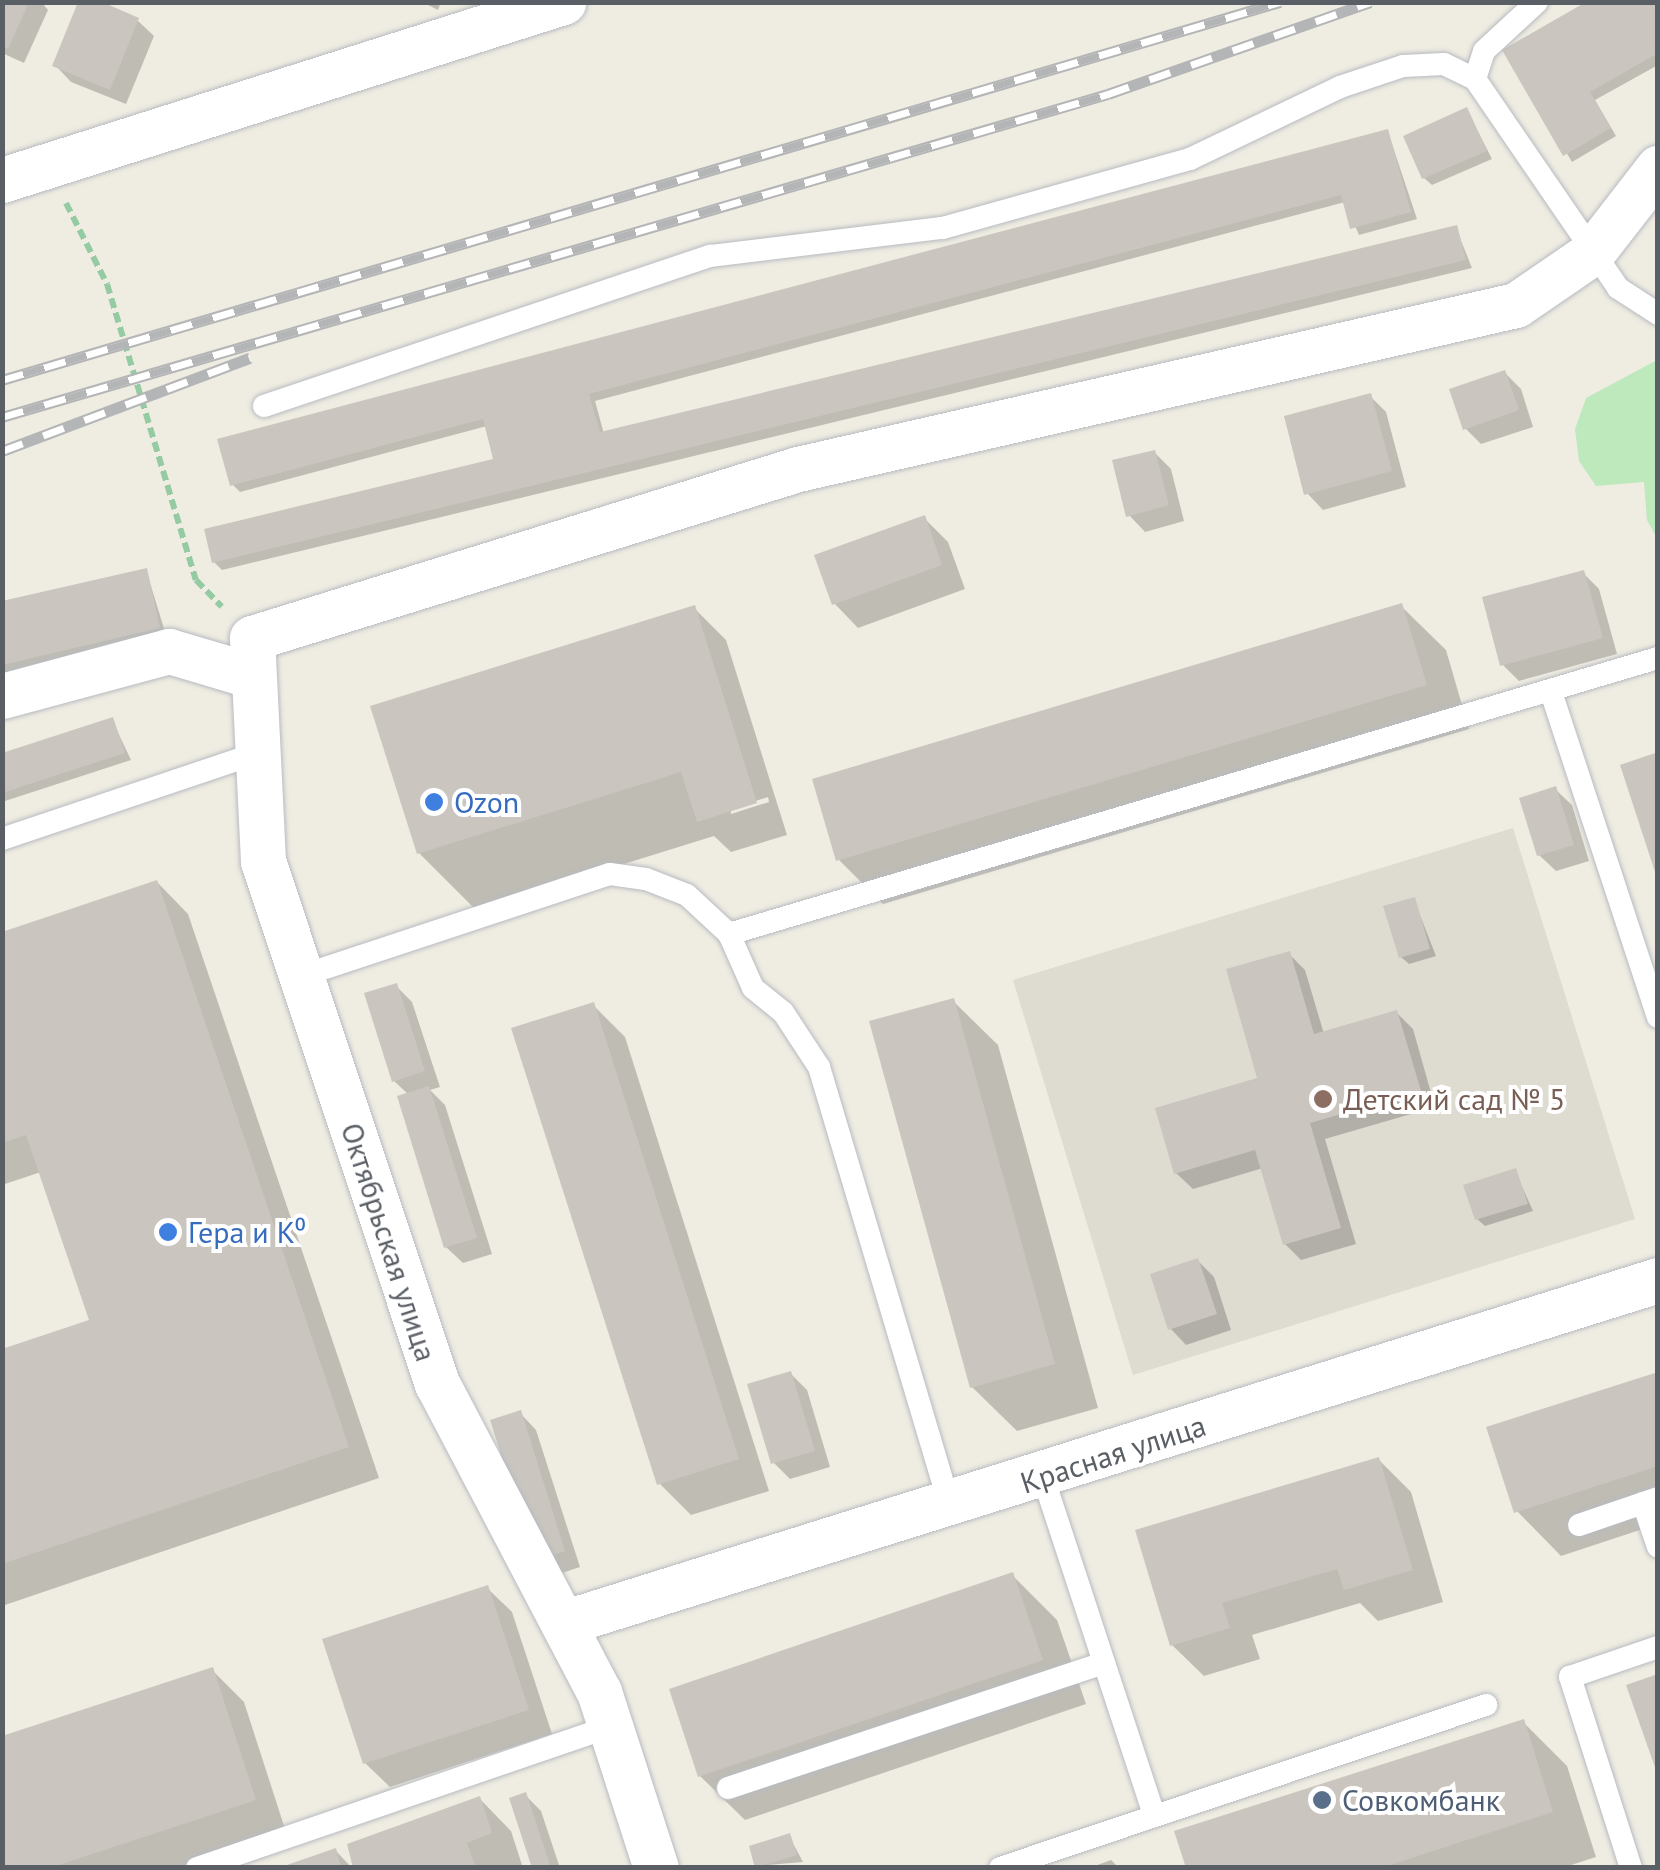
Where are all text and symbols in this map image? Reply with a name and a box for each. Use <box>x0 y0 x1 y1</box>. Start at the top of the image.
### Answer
place label: Ozon <box>454 784 519 820</box>
marker: Ozon <box>423 791 445 813</box>
place label: Детский сад № 5 <box>1343 1081 1565 1117</box>
marker: Детский сад № 5 <box>1312 1088 1334 1110</box>
street label: Октябрьская улица <box>334 1118 444 1366</box>
place label: Гера и К⁰ <box>188 1214 306 1250</box>
marker: Гера и К⁰ <box>157 1221 179 1243</box>
street label: Красная улица <box>1016 1407 1210 1501</box>
place label: Совкомбанк <box>1342 1782 1500 1818</box>
marker: Совкомбанк <box>1311 1789 1333 1811</box>

